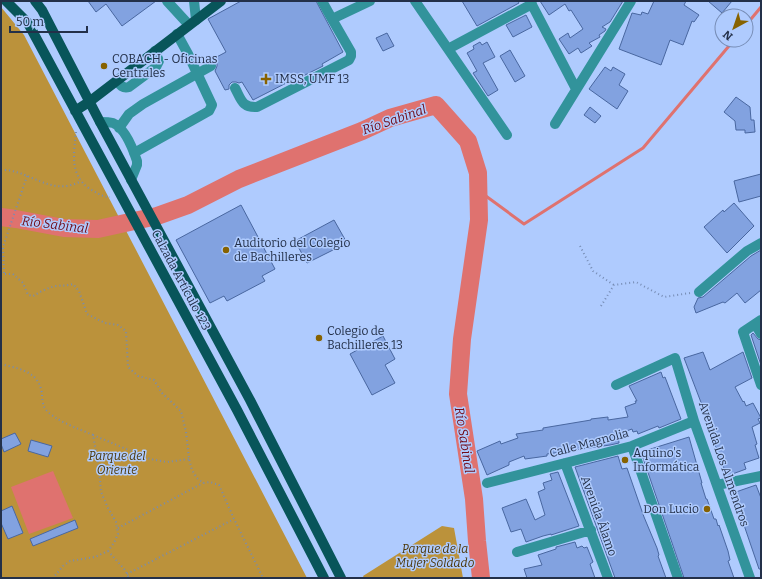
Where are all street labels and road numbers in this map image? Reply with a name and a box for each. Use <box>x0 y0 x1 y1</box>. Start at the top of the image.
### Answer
street label: Calzada Artículo 123 <box>149 227 213 333</box>
street label: Avenida Los Almendros <box>696 400 752 529</box>
street label: Calle Magnolia <box>548 426 631 460</box>
street label: Avenida Álamo <box>578 474 621 558</box>

